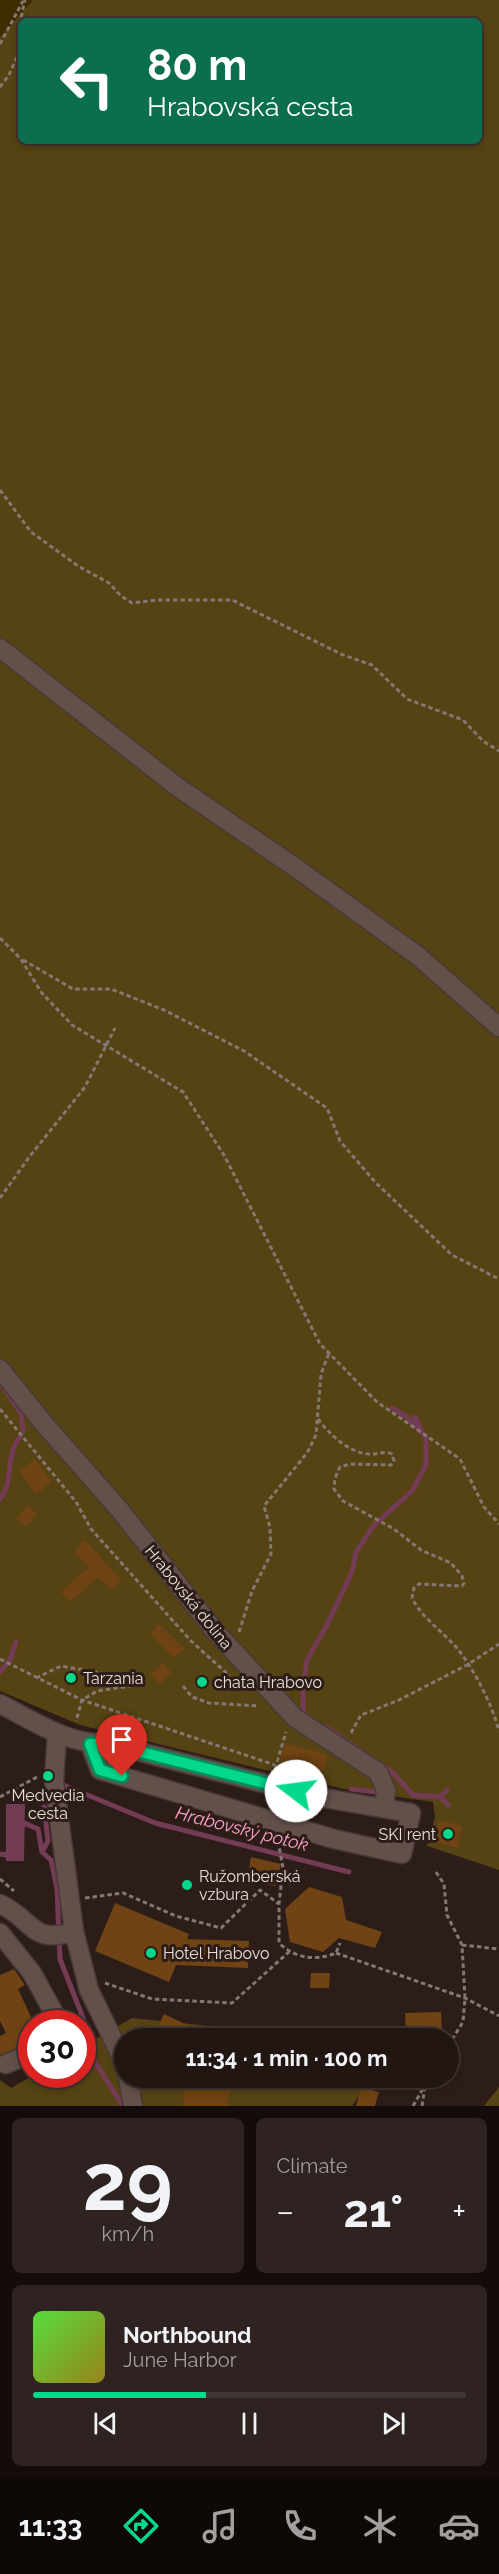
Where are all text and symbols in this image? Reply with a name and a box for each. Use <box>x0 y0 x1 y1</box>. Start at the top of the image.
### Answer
text: 80 m <box>147 41 247 90</box>
icon: left <box>48 42 126 120</box>
text: Hrabovská cesta <box>147 91 354 122</box>
street label: Hrabovská dolina <box>141 1542 236 1653</box>
place label: Tarzania <box>83 1669 144 1688</box>
marker: Tarzania <box>64 1671 78 1685</box>
place label: chata Hrabovo <box>214 1673 322 1692</box>
marker: chata Hrabovo <box>195 1675 209 1689</box>
pin <box>96 1714 147 1776</box>
icon: arrive <box>105 1723 138 1756</box>
position arrow <box>264 1759 328 1823</box>
marker: Medvedia cesta <box>41 1769 55 1783</box>
place label: Medvedia cesta <box>11 1786 85 1823</box>
water label: Hrabovský potok <box>174 1802 311 1855</box>
place label: SKI rent <box>379 1825 437 1844</box>
marker: SKI rent <box>441 1827 455 1841</box>
place label: Ružomberská vzbura <box>199 1867 301 1904</box>
marker: Ružomberská vzbura <box>180 1878 194 1892</box>
place label: Hotel Hrabovo <box>163 1944 270 1963</box>
marker: Hotel Hrabovo <box>144 1946 158 1960</box>
speed limit sign: 30 <box>18 2010 96 2088</box>
text: 11:34 · 1 min · 100 m <box>185 2045 388 2071</box>
text: 29 <box>83 2137 173 2228</box>
text: Climate <box>277 2154 348 2178</box>
text: 21° <box>344 2185 403 2238</box>
text: − <box>277 2192 294 2231</box>
text: + <box>452 2192 466 2231</box>
text: km/h <box>101 2222 154 2246</box>
text: Northbound <box>123 2322 252 2348</box>
text: June Harbor <box>123 2348 237 2372</box>
icon: previous <box>89 2407 122 2440</box>
icon: pause <box>233 2407 266 2440</box>
icon: next <box>377 2407 410 2440</box>
icon: directions <box>120 2505 162 2547</box>
icon: music <box>199 2505 241 2547</box>
icon: phone <box>279 2505 321 2547</box>
icon: climate <box>359 2505 401 2547</box>
icon: car <box>438 2505 480 2547</box>
text: 11:33 <box>19 2511 82 2542</box>

